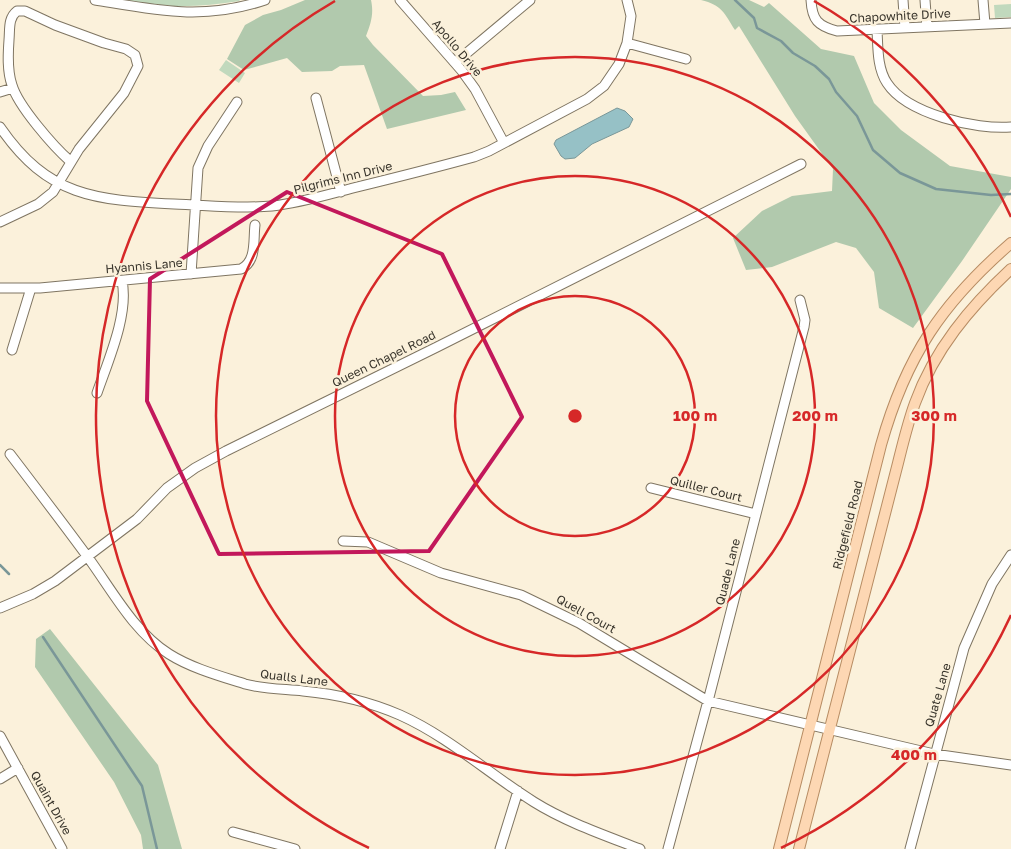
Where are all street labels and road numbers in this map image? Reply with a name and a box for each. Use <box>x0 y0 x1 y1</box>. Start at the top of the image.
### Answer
street label: Chapowhite Drive <box>849 5 951 26</box>
street label: Apollo Drive <box>429 16 486 79</box>
street label: Pilgrims Inn Drive <box>292 158 394 197</box>
street label: Hyannis Lane <box>105 255 183 276</box>
street label: Queen Chapel Road <box>330 327 438 390</box>
street label: Quiller Court <box>668 472 744 505</box>
street label: Ridgefield Road <box>829 479 866 571</box>
street label: Quade Lane <box>712 537 743 607</box>
street label: Quell Court <box>554 591 619 636</box>
street label: Quate Lane <box>921 661 954 728</box>
street label: Qualls Lane <box>259 666 329 689</box>
street label: Quaint Drive <box>28 768 75 837</box>

